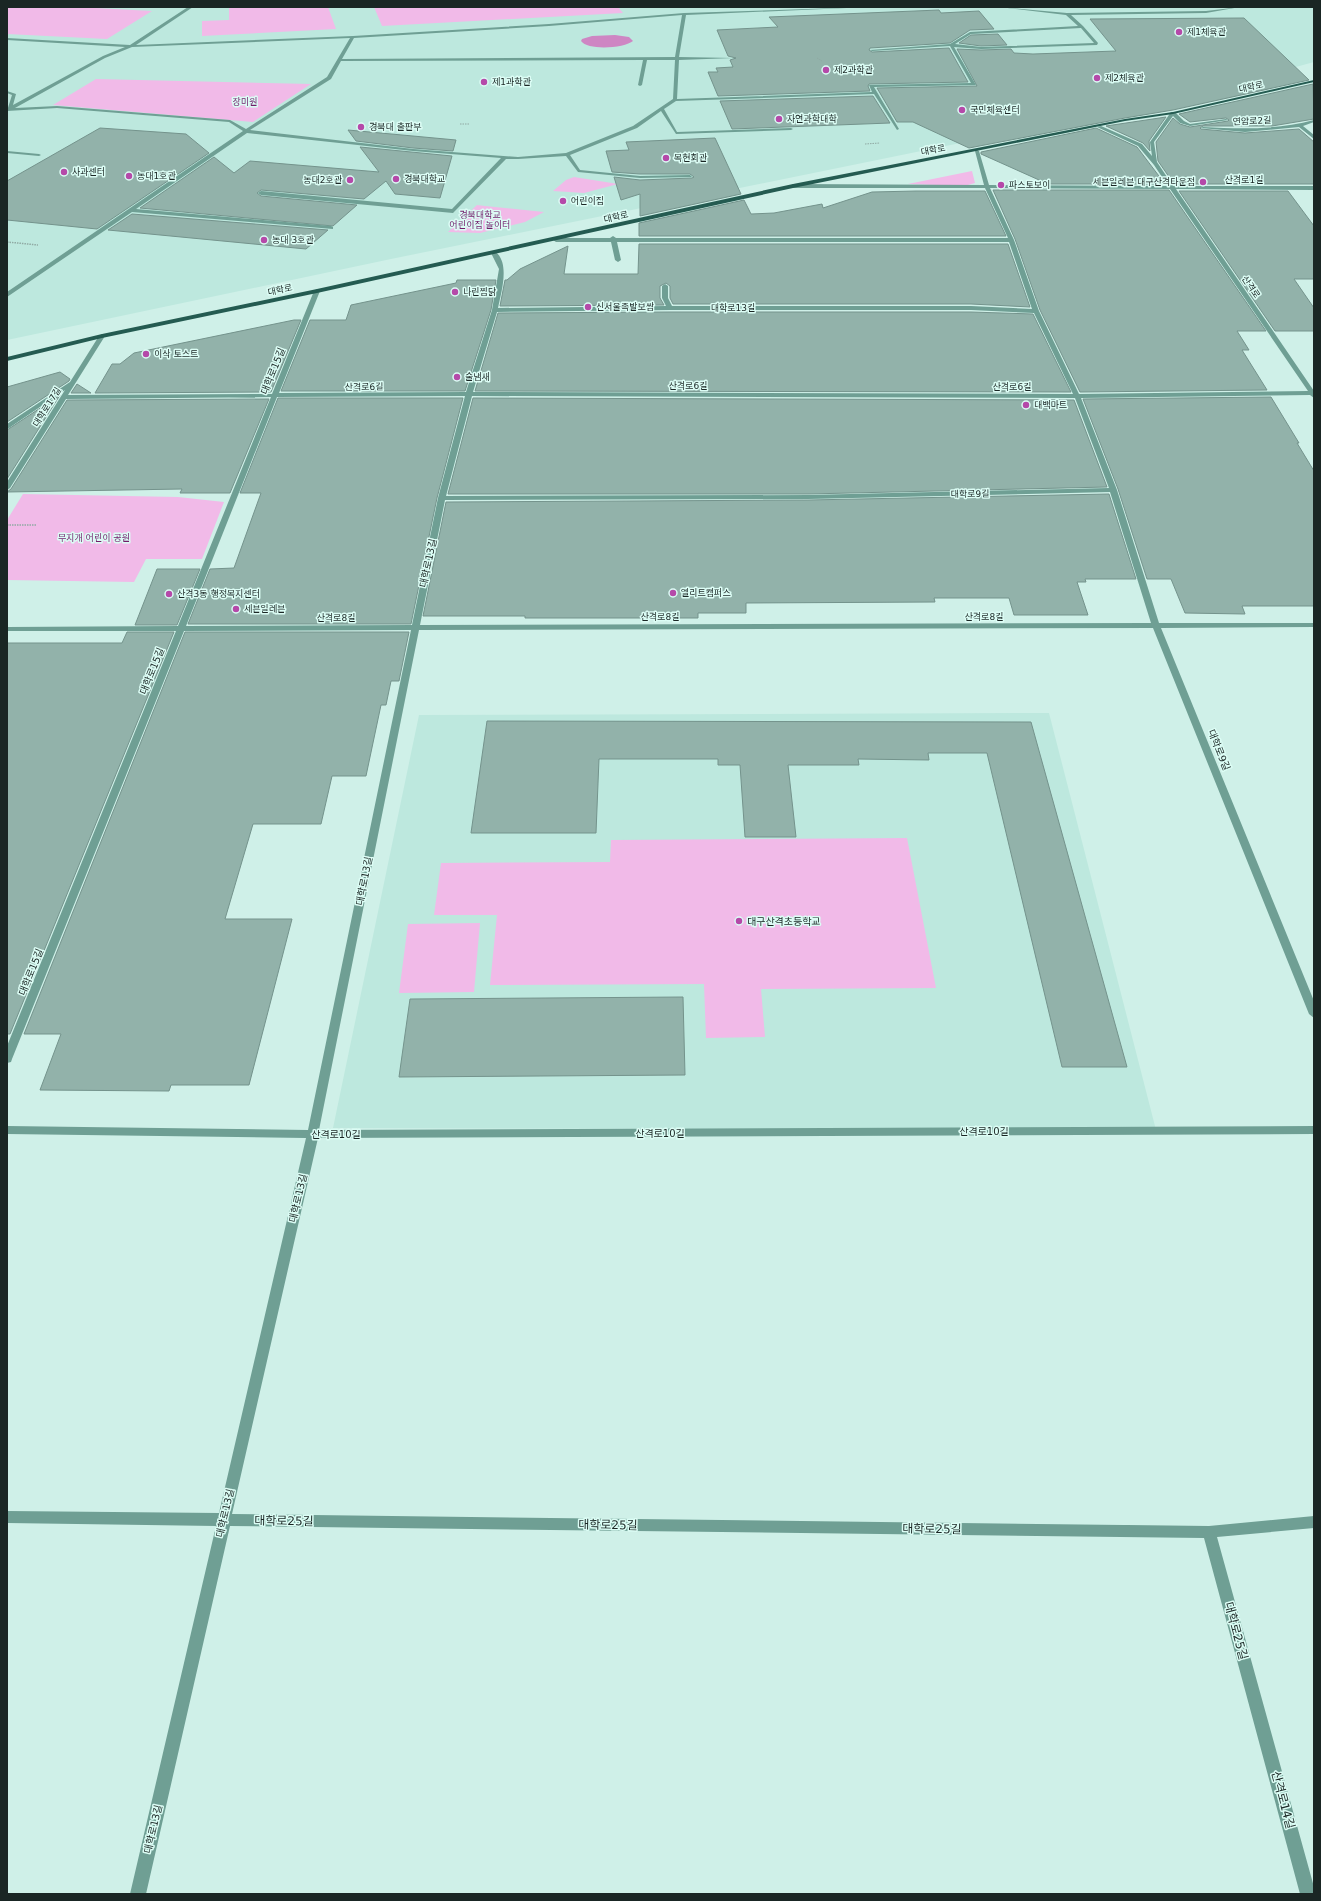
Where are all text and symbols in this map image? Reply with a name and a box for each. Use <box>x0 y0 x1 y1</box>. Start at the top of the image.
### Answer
marker: 제1체육관 <box>1174 27 1184 37</box>
place label: 제1체육관 <box>1187 27 1227 37</box>
place label: 제2과학관 <box>834 64 874 75</box>
marker: 제2과학관 <box>821 65 831 75</box>
marker: 제2체육관 <box>1092 73 1102 83</box>
place label: 제2체육관 <box>1105 73 1145 83</box>
place label: 제1과학관 <box>492 76 532 87</box>
marker: 제1과학관 <box>479 77 489 87</box>
street label: 대학로 <box>1238 79 1264 94</box>
park label: 장미원 <box>233 97 257 107</box>
marker: 국민체육센터 <box>957 105 967 115</box>
place label: 국민체육센터 <box>970 105 1020 115</box>
place label: 자연과학대학 <box>787 113 837 124</box>
marker: 자연과학대학 <box>774 114 784 124</box>
street label: 연암로2길 <box>1232 115 1272 127</box>
marker: 경북대 출판부 <box>356 122 366 132</box>
place label: 경북대 출판부 <box>369 122 422 132</box>
street label: 대학로 <box>920 142 946 157</box>
marker: 복현회관 <box>661 153 671 163</box>
place label: 복현회관 <box>674 153 708 163</box>
marker: 사과센터 <box>59 167 69 177</box>
place label: 사과센터 <box>72 167 105 177</box>
marker: 농대1호관 <box>124 171 134 181</box>
place label: 농대1호관 <box>137 171 177 181</box>
place label: 경북대학교 <box>404 173 445 184</box>
marker: 경북대학교 <box>391 174 401 184</box>
place label: 농대2호관 <box>303 175 343 185</box>
marker: 농대2호관 <box>345 175 355 185</box>
street label: 산격로1길 <box>1225 175 1263 185</box>
place label: 세븐일레븐 대구산격타운점 <box>1093 177 1195 187</box>
marker: 세븐일레븐 대구산격타운점 <box>1198 177 1208 187</box>
marker: 파스토보이 <box>996 180 1006 190</box>
place label: 파스토보이 <box>1009 180 1050 190</box>
marker: 어린이집 <box>558 196 568 206</box>
place label: 어린이집 <box>571 196 604 206</box>
street label: 대학로 <box>603 208 629 225</box>
park label: 경북대학교 어린이집 놀이터 <box>450 209 510 230</box>
marker: 농대 3호관 <box>259 235 269 245</box>
place label: 농대 3호관 <box>272 235 314 245</box>
street label: 산격로 <box>1240 274 1262 300</box>
street label: 대학로 <box>267 282 293 297</box>
marker: 나린찜닭 <box>450 287 460 297</box>
place label: 나린찜닭 <box>463 287 497 297</box>
marker: 신서울족발보쌈 <box>583 302 593 312</box>
place label: 신서울족발보쌈 <box>596 302 655 312</box>
street label: 대학로13길 <box>711 302 755 313</box>
street label: 대학로15길 <box>259 346 287 396</box>
marker: 이삭 토스트 <box>141 349 151 359</box>
place label: 이삭 토스트 <box>154 349 198 359</box>
marker: 술냄새 <box>452 372 462 382</box>
place label: 술냄새 <box>465 372 490 382</box>
street label: 산격로6길 <box>669 381 707 391</box>
street label: 산격로6길 <box>344 382 384 392</box>
street label: 산격로6길 <box>993 382 1031 392</box>
street label: 대학로17길 <box>30 385 63 429</box>
marker: 대백마트 <box>1021 400 1031 410</box>
place label: 대백마트 <box>1034 400 1067 410</box>
street label: 대학로9길 <box>950 488 990 499</box>
park label: 무지개 어린이 공원 <box>58 533 130 543</box>
street label: 대학로13길 <box>417 538 439 588</box>
marker: 엘리트캠퍼스 <box>668 588 678 598</box>
place label: 엘리트캠퍼스 <box>681 588 731 598</box>
marker: 산격3동 행정복지센터 <box>164 589 174 599</box>
place label: 산격3동 행정복지센터 <box>177 589 260 599</box>
marker: 세븐일레븐 <box>231 604 241 614</box>
place label: 세븐일레븐 <box>244 604 285 614</box>
street label: 산격로8길 <box>641 612 679 622</box>
street label: 산격로8길 <box>965 612 1003 622</box>
street label: 산격로8길 <box>317 613 355 623</box>
street label: 대학로15길 <box>138 646 166 696</box>
street label: 대학로9길 <box>1206 728 1232 772</box>
street label: 대학로13길 <box>354 856 374 906</box>
marker: 대구산격초등학교 <box>734 916 744 926</box>
place label: 대구산격초등학교 <box>747 916 821 927</box>
street label: 대학로15길 <box>17 947 45 997</box>
street label: 산격로10길 <box>959 1126 1009 1137</box>
street label: 산격로10길 <box>635 1128 685 1139</box>
street label: 산격로10길 <box>311 1129 361 1140</box>
street label: 대학로13길 <box>287 1173 309 1223</box>
street label: 대학로13길 <box>214 1488 236 1538</box>
street label: 대학로25길 <box>254 1513 314 1529</box>
street label: 대학로25길 <box>578 1517 638 1533</box>
street label: 대학로25길 <box>902 1521 962 1537</box>
street label: 대학로25길 <box>1222 1600 1250 1662</box>
street label: 산격로14길 <box>1269 1769 1297 1831</box>
street label: 대학로13길 <box>142 1804 164 1854</box>

